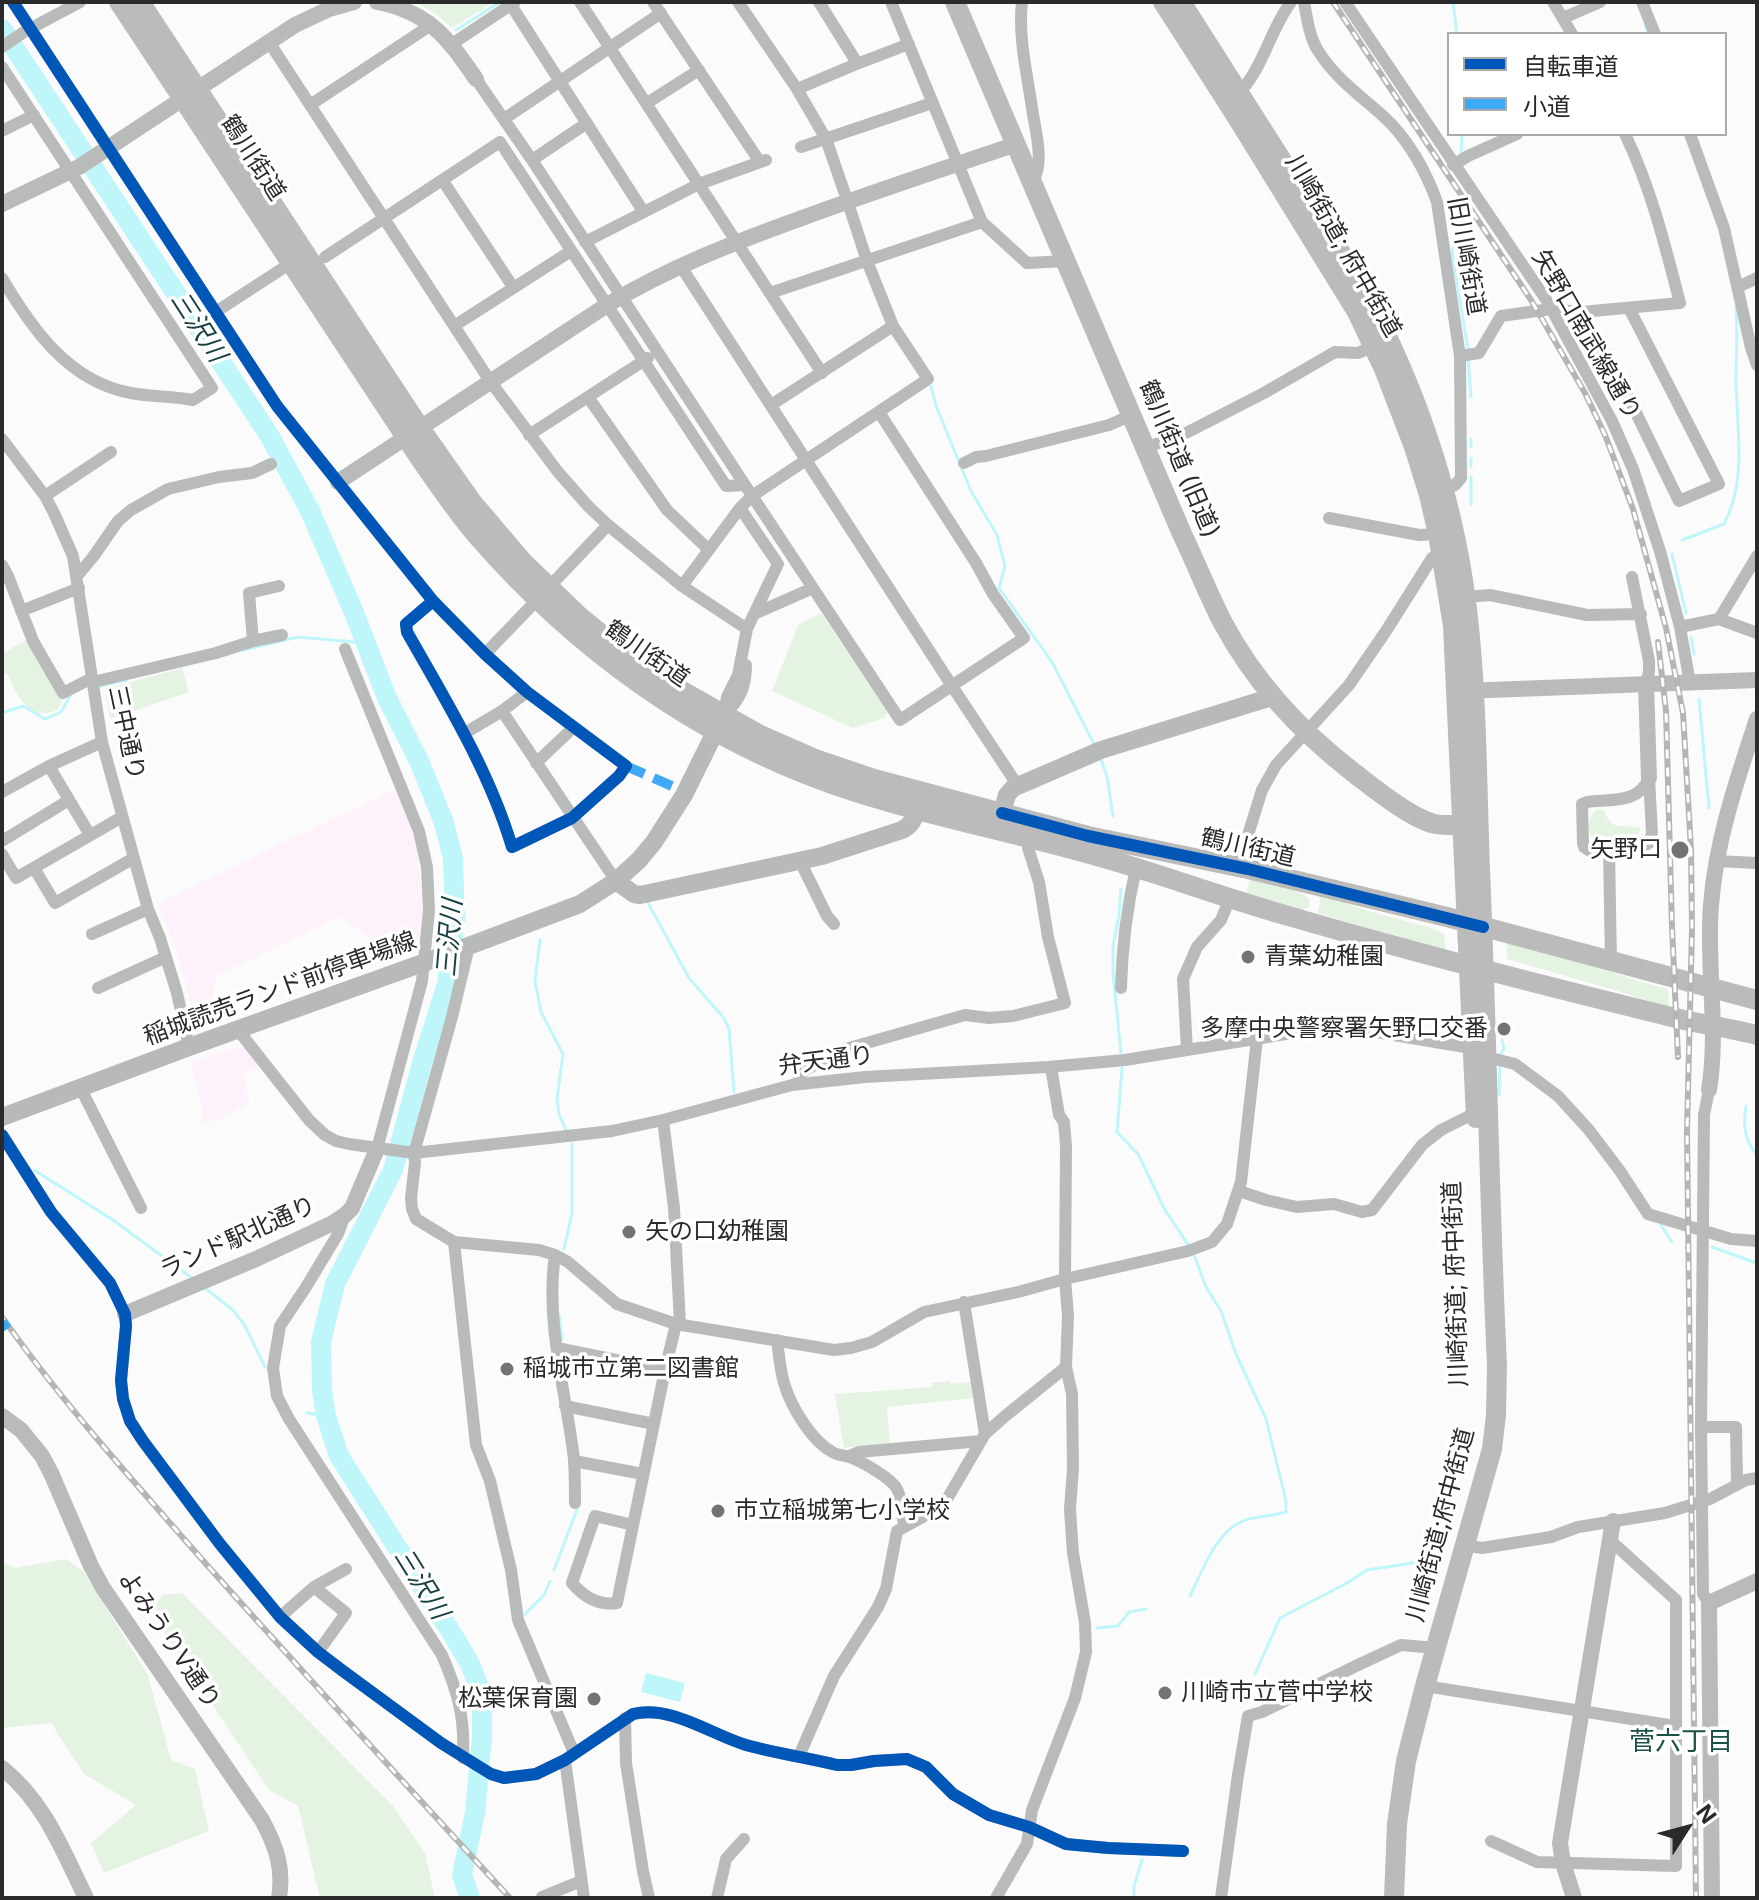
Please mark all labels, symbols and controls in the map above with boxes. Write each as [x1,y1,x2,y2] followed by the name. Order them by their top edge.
[1447,32,1727,136] legend
[1523,52,1619,81] text: 自転車道
[1523,92,1571,121] text: 小道
[215,110,291,206] street label: 鶴川街道
[1279,150,1407,342] street label: 川崎街道; 府中街道
[1441,194,1491,318] street label: 旧川崎街道
[1526,245,1646,425] street label: 矢野口南武線通り
[164,286,232,368] water label: 三沢川
[1133,376,1225,542] street label: 鶴川街道 (旧道)
[599,615,695,693] street label: 鶴川街道
[102,683,150,783] street label: 三中通り
[1198,823,1298,873] street label: 鶴川街道
[1590,836,1662,864] place label: 矢野口
[1669,839,1691,861] marker: 矢野口
[431,898,469,978] water label: 三沢川
[140,926,420,1052] street label: 稲城読売ランド前停車場線
[1264,943,1384,971] place label: 青葉幼稚園
[1239,948,1257,966] marker: 青葉幼稚園
[1200,1015,1488,1043] place label: 多摩中央警察署矢野口交番
[1495,1020,1513,1038] marker: 多摩中央警察署矢野口交番
[777,1041,875,1081] street label: 弁天通り
[1438,1181,1474,1387] street label: 川崎街道; 府中街道
[155,1191,321,1285] street label: ランド駅北通り
[645,1218,789,1246] place label: 矢の口幼稚園
[620,1223,638,1241] marker: 矢の口幼稚園
[523,1355,739,1383] place label: 稲城市立第二図書館
[498,1360,516,1378] marker: 稲城市立第二図書館
[1401,1425,1481,1625] street label: 川崎街道;府中街道
[734,1497,950,1525] place label: 市立稲城第七小学校
[709,1502,727,1520] marker: 市立稲城第七小学校
[387,1543,455,1625] water label: 三沢川
[112,1565,226,1715] street label: よみうりV通り
[1181,1679,1373,1707] place label: 川崎市立菅中学校
[1156,1684,1174,1702] marker: 川崎市立菅中学校
[458,1685,578,1713] place label: 松葉保育園
[585,1690,603,1708] marker: 松葉保育園
[1629,1726,1733,1758] district label: 菅六丁目
[1647,1788,1727,1868] north arrow
[1691,1799,1722,1828] text: N

